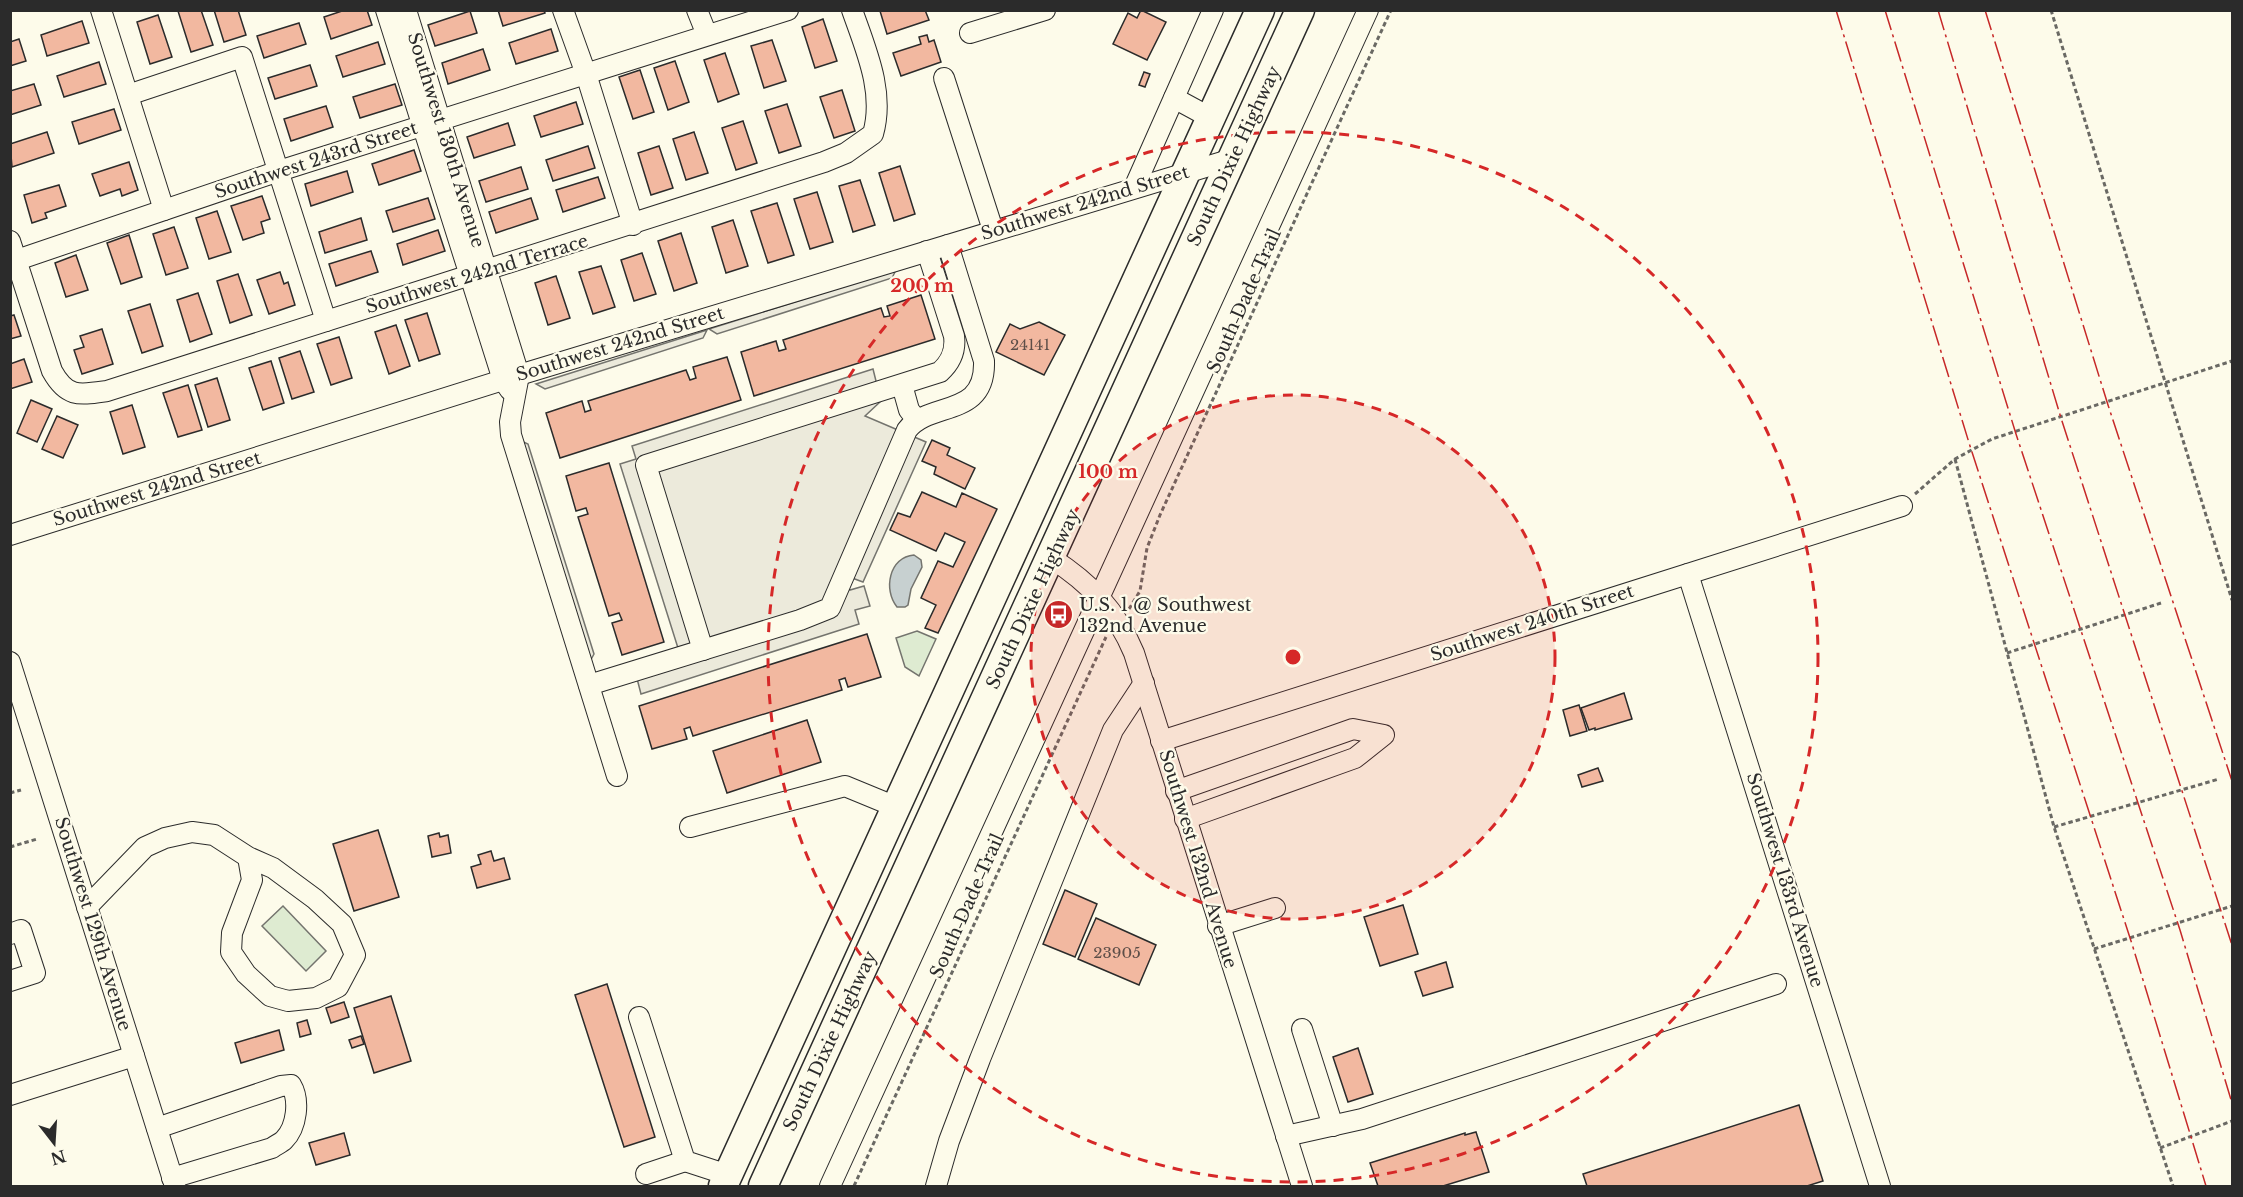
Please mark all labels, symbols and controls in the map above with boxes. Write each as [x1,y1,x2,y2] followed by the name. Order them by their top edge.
[403,30,489,250] street label: Southwest 130th Avenue
[1183,62,1286,250] street label: South Dixie Highway
[212,117,421,203] street label: Southwest 243rd Street
[978,161,1192,245] street label: Southwest 242nd Street
[1202,225,1286,377] street label: South Dade Trail
[363,230,591,318] street label: Southwest 242nd Terrace
[890,275,954,297] text: 200 m
[513,302,727,386] street label: Southwest 242nd Street
[1010,335,1050,354] house number: 24141
[50,447,264,531] street label: Southwest 242nd Street
[1078,461,1138,483] text: 100 m
[982,505,1085,693] street label: South Dixie Highway
[1427,580,1637,666] street label: Southwest 240th Street
[1079,594,1252,637] place label: U.S. 1 @ Southwest 132nd Avenue
[1042,599,1074,631] bus stop icon: U.S. 1 @ Southwest 132nd Avenue
[1283,647,1303,667] centre of rings
[1154,747,1242,971] street label: Southwest 132nd Avenue
[1742,770,1828,990] street label: Southwest 133rd Avenue
[50,814,136,1034] street label: Southwest 129th Avenue
[925,830,1009,982] street label: South Dade Trail
[1093,943,1141,962] house number: 23905
[779,947,882,1135] street label: South Dixie Highway
[24,1113,84,1173] north arrow
[48,1146,69,1169] text: N

